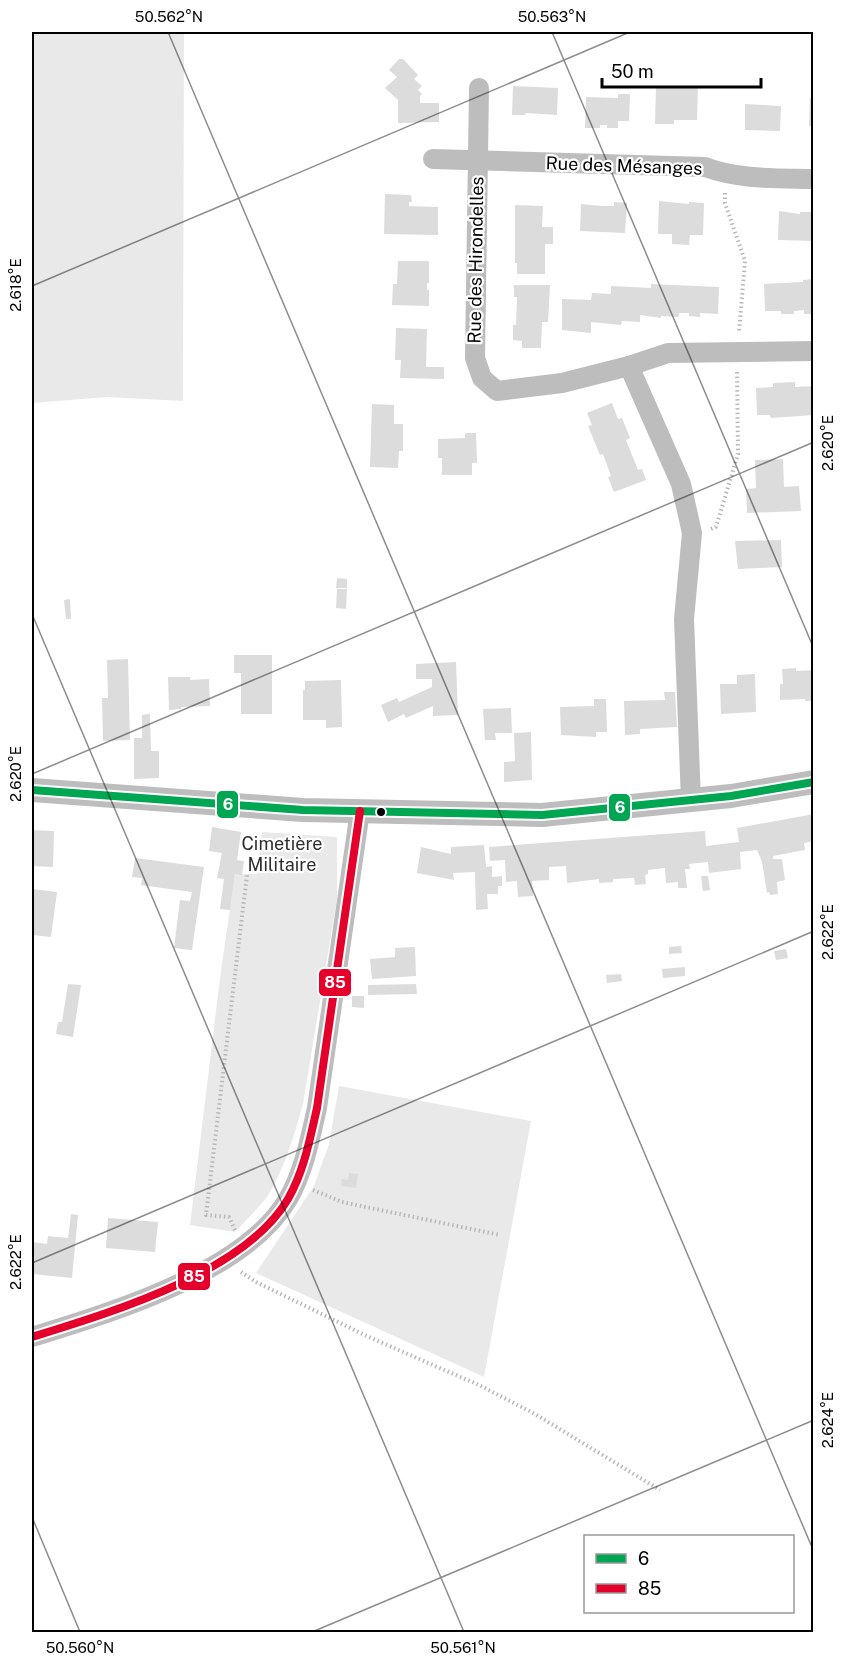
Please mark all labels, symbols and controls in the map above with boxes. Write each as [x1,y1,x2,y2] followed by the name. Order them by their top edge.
[135,8,203,25] text: 50.562°N
[518,8,586,25] text: 50.563°N
[602,51,761,89] scale bar
[611,61,654,82] text: 50 m
[545,152,703,179] street label: Rue des Mésanges
[464,176,487,344] street label: Rue des Hirondelles
[7,258,24,312] text: 2.618°E
[819,415,836,471] text: 2.620°E
[7,746,24,802] text: 2.620°E
[216,790,239,819] line badge: 6
[608,793,631,822] line badge: 6
[223,795,233,814] text: 6
[615,798,625,817] text: 6
[375,806,387,818] unlabelled marker
[241,833,323,875] park label: Cimetière Militaire
[819,904,836,960] text: 2.622°E
[318,968,352,997] line badge: 85
[324,973,346,992] text: 85
[7,1234,24,1290] text: 2.622°E
[177,1262,211,1291] line badge: 85
[183,1267,205,1286] text: 85
[819,1392,836,1448] text: 2.624°E
[584,1535,794,1613] legend
[638,1548,649,1569] text: 6
[638,1578,661,1599] text: 85
[46,1639,114,1656] text: 50.560°N
[430,1639,496,1656] text: 50.561°N

